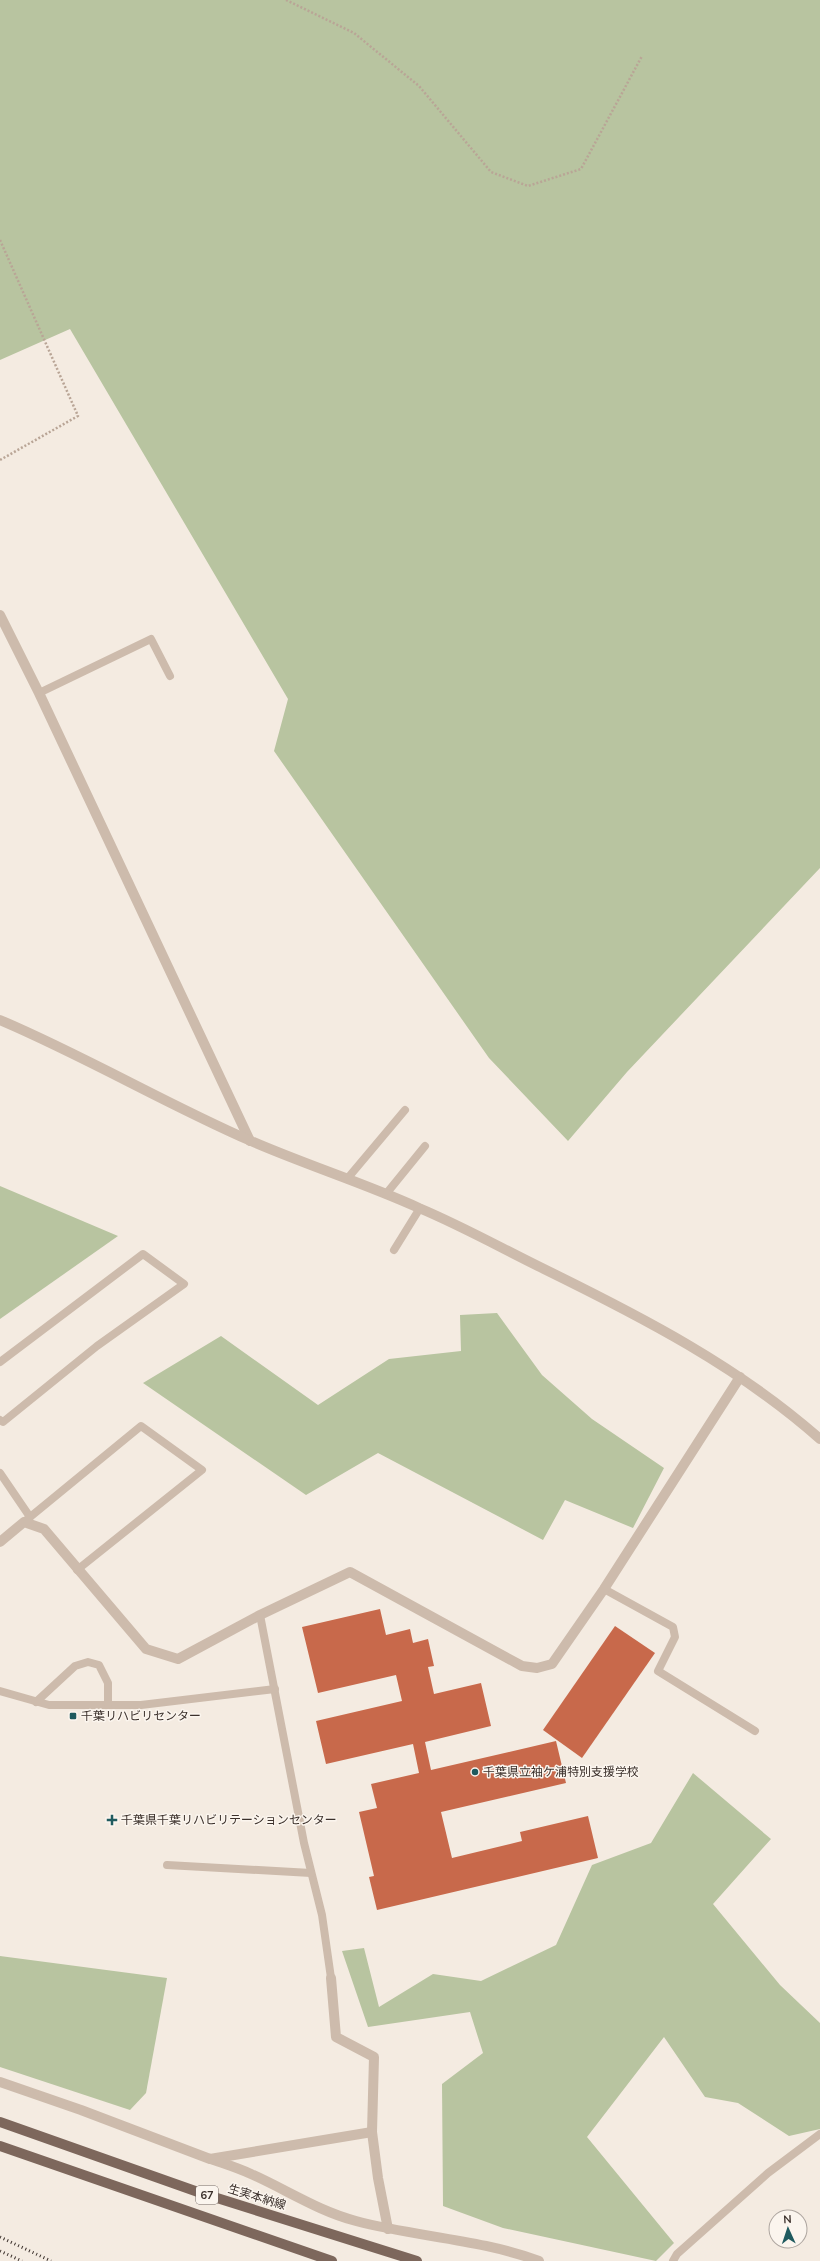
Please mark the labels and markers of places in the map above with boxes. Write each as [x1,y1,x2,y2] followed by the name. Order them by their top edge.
[81,1708,201,1723] place label: 千葉リハビリセンター
[68,1711,78,1721] marker: 千葉リハビリセンター
[483,1764,639,1779] place label: 千葉県立袖ケ浦特別支援学校
[470,1767,480,1777] marker: 千葉県立袖ケ浦特別支援学校
[121,1812,337,1827] place label: 千葉県千葉リハビリテーションセンター
[106,1814,118,1826] marker: 千葉県千葉リハビリテーションセンター

